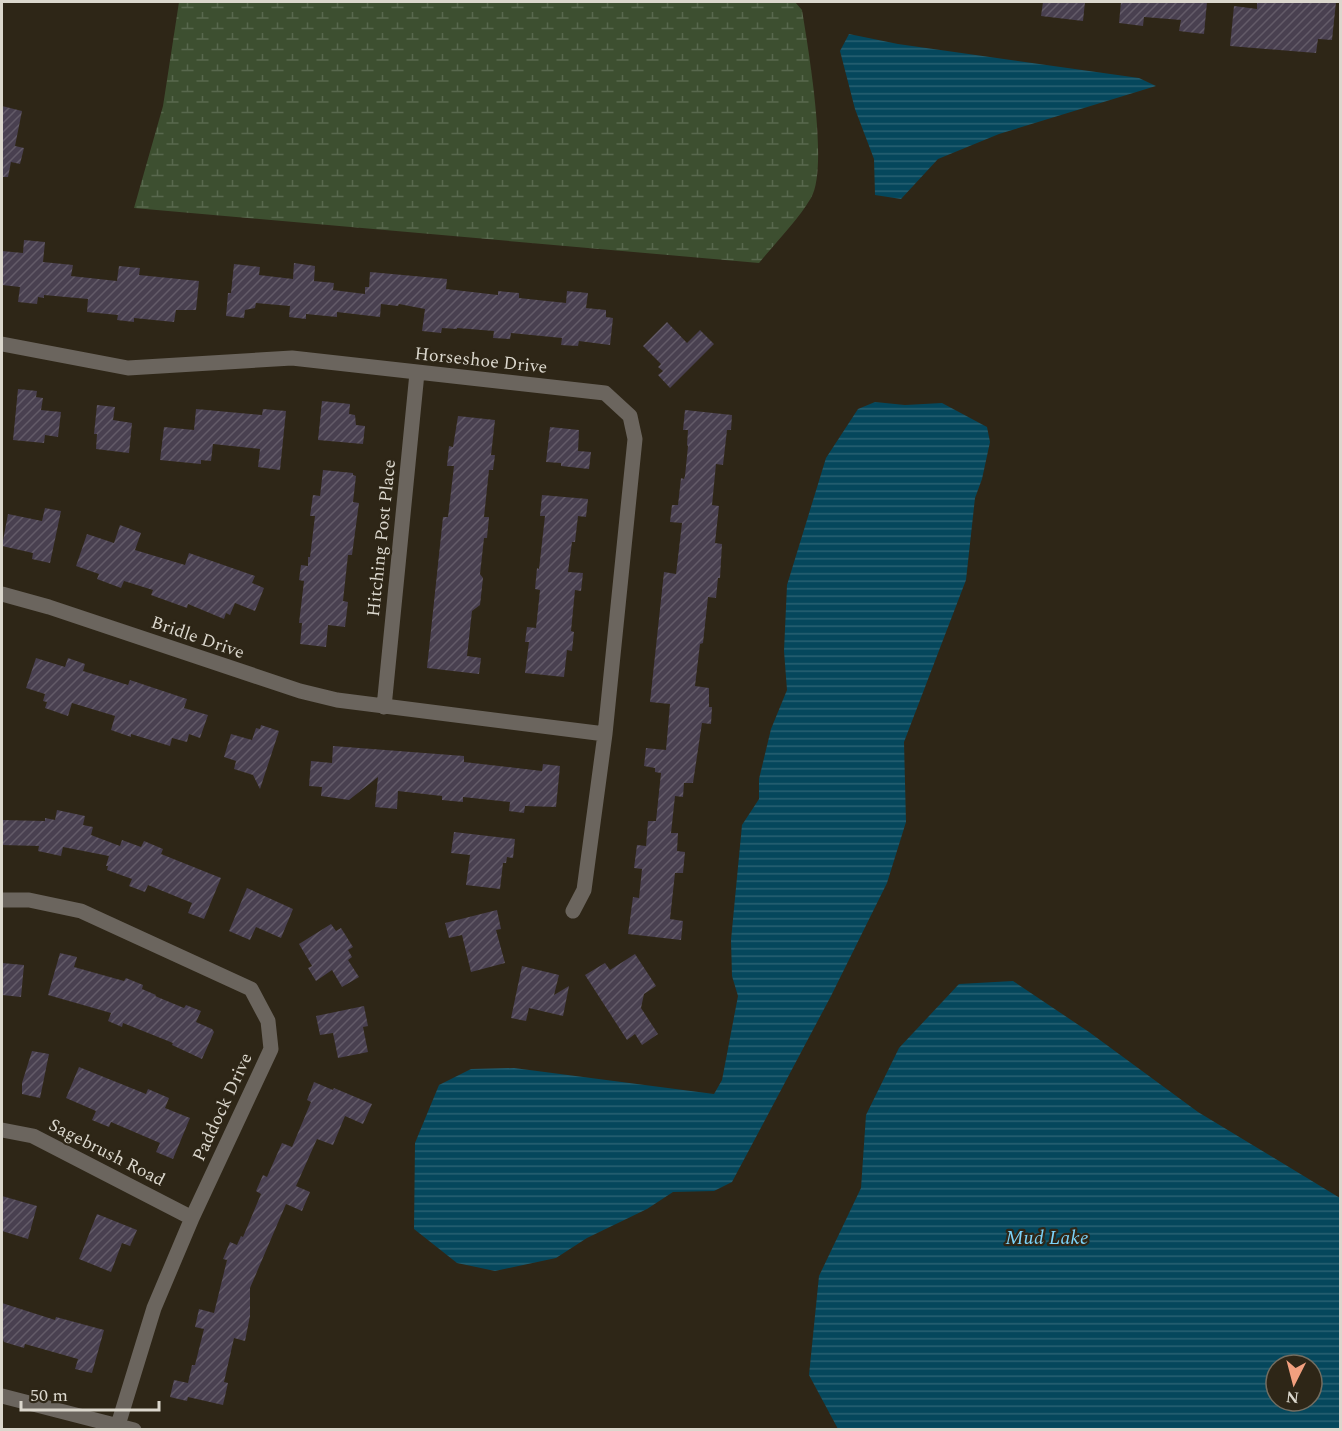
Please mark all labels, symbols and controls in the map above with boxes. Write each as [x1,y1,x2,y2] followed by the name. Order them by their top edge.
[413,340,549,381] street label: Horseshoe Drive
[360,458,403,618] street label: Hitching Post Place
[147,609,248,666] street label: Bridle Drive
[185,1048,259,1166] street label: Paddock Drive
[44,1111,170,1193] street label: Sagebrush Road
[1005,1223,1089,1253] water label: Mud Lake
[1264,1353,1324,1413] north arrow
[21,1374,159,1412] scale bar
[30,1382,68,1409] text: 50 m
[1285,1384,1300,1410] text: N

